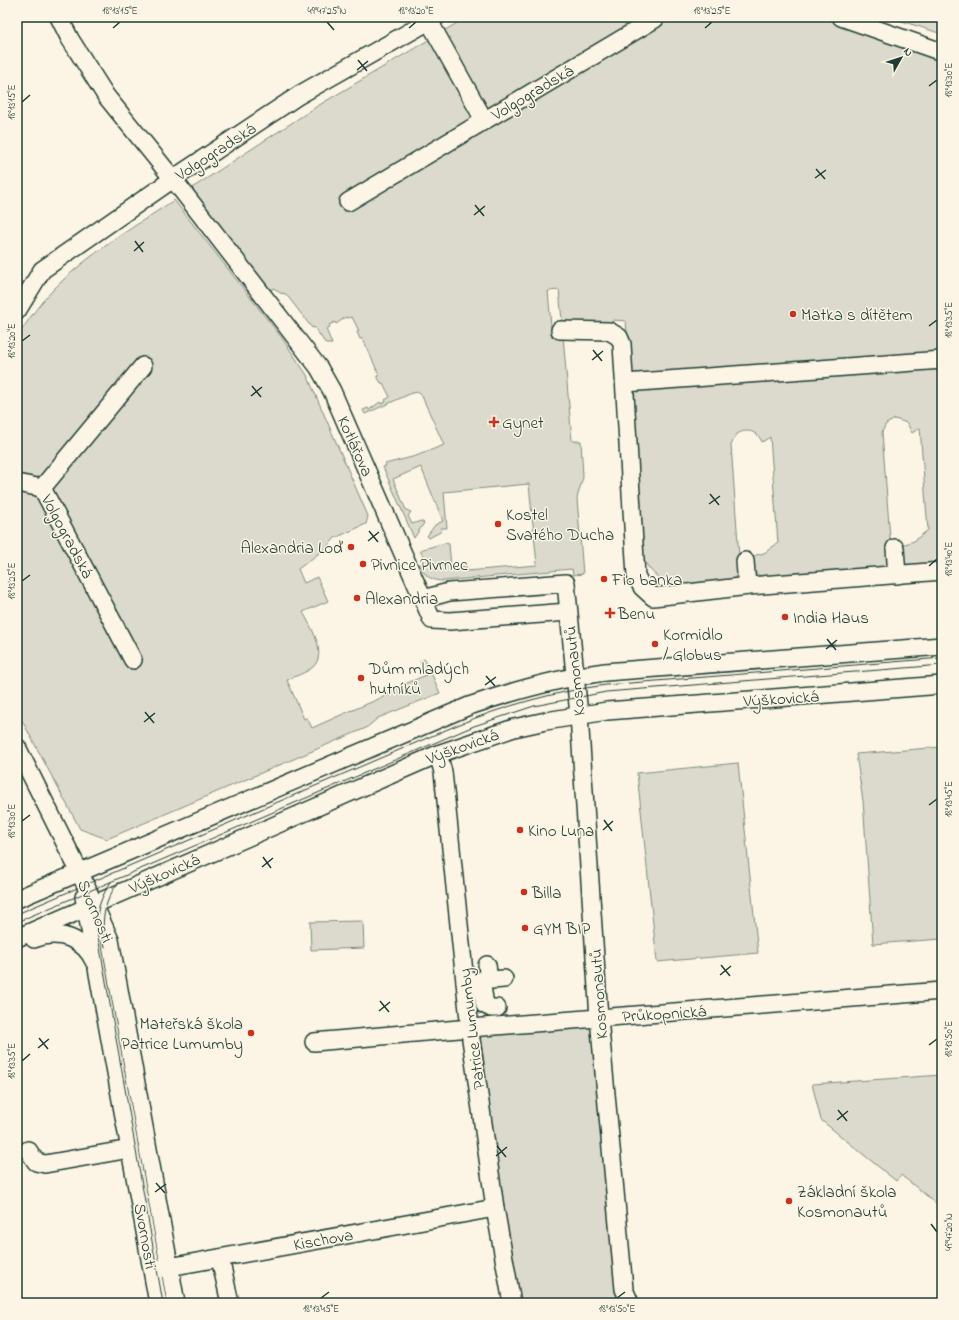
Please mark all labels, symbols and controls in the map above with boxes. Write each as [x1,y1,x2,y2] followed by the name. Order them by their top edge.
[102,4,138,19] text: 18°13'15"E
[308,4,347,19] text: 49°47'25"N
[398,4,434,19] text: 18°13'20"E
[693,4,731,19] text: 18°13'25"E
[881,38,921,78] north arrow
[899,44,917,60] text: N
[486,59,580,130] street label: Volgogradská
[942,63,957,97] text: 18°13'30"E
[5,84,20,120] text: 18°13'15"E
[170,117,263,190] street label: Volgogradská
[942,302,957,338] text: 18°13'35"E
[801,303,912,328] place label: Matka s dítětem
[788,309,798,319] marker: Matka s dítětem
[5,323,20,359] text: 18°13'20"E
[502,411,544,437] place label: Gynet
[330,412,379,481] street label: Kotlářova
[489,417,499,427] marker: Gynet
[32,489,99,584] street label: Volgogradská
[506,503,614,548] place label: Kostel Svatého Ducha
[493,519,503,529] marker: Kostel Svatého Ducha
[241,536,343,561] place label: Alexandria Loď
[346,542,356,552] marker: Alexandria Loď
[942,542,957,576] text: 18°13'40"E
[371,553,468,578] place label: Pivnice Pivrnec
[358,559,368,569] marker: Pivnice Pivrnec
[5,562,20,600] text: 18°13'25"E
[611,568,682,593] place label: Fio banka
[599,574,609,584] marker: Fio banka
[365,587,438,612] place label: Alexandria
[352,593,362,603] marker: Alexandria
[617,602,655,627] place label: Benu
[793,606,869,631] place label: India Haus
[605,608,615,618] marker: Benu
[780,612,790,622] marker: India Haus
[663,623,723,668] place label: Kormidlo / Globus
[558,625,593,717] street label: Kosmonautů
[650,639,660,649] marker: Kormidlo / Globus
[368,657,469,702] place label: Dům mladých hutníků
[356,673,366,683] marker: Dům mladých hutníků
[742,684,820,716] street label: Výškovická
[422,723,503,773] street label: Výškovická
[942,781,957,817] text: 18°13'45"E
[5,804,20,838] text: 18°13'30"E
[528,819,594,844] place label: Kino Luna
[515,825,525,835] marker: Kino Luna
[124,847,205,902] street label: Výškovická
[70,876,119,947] street label: Svornosti
[531,881,561,906] place label: Billa
[519,887,529,897] marker: Billa
[533,917,590,942] place label: GYM BIP
[520,923,530,933] marker: GYM BIP
[584,948,615,1040] street label: Kosmonautů
[453,967,493,1091] street label: Patrice Lumumby
[621,999,707,1030] street label: Průkopnická
[121,1012,243,1058] place label: Mateřská škola Patrice Lumumby
[942,1021,957,1057] text: 18°13'50"E
[246,1028,256,1038] marker: Mateřská škola Patrice Lumumby
[5,1043,20,1079] text: 18°13'35"E
[797,1180,896,1225] place label: Základní škola Kosmonautů
[784,1196,794,1206] marker: Základní škola Kosmonautů
[126,1201,163,1271] street label: Svornosti
[942,1213,957,1251] text: 49°47'20"N
[291,1223,355,1258] street label: Kischova
[303,1302,339,1317] text: 18°13'45"E
[599,1302,635,1317] text: 18°13'50"E

